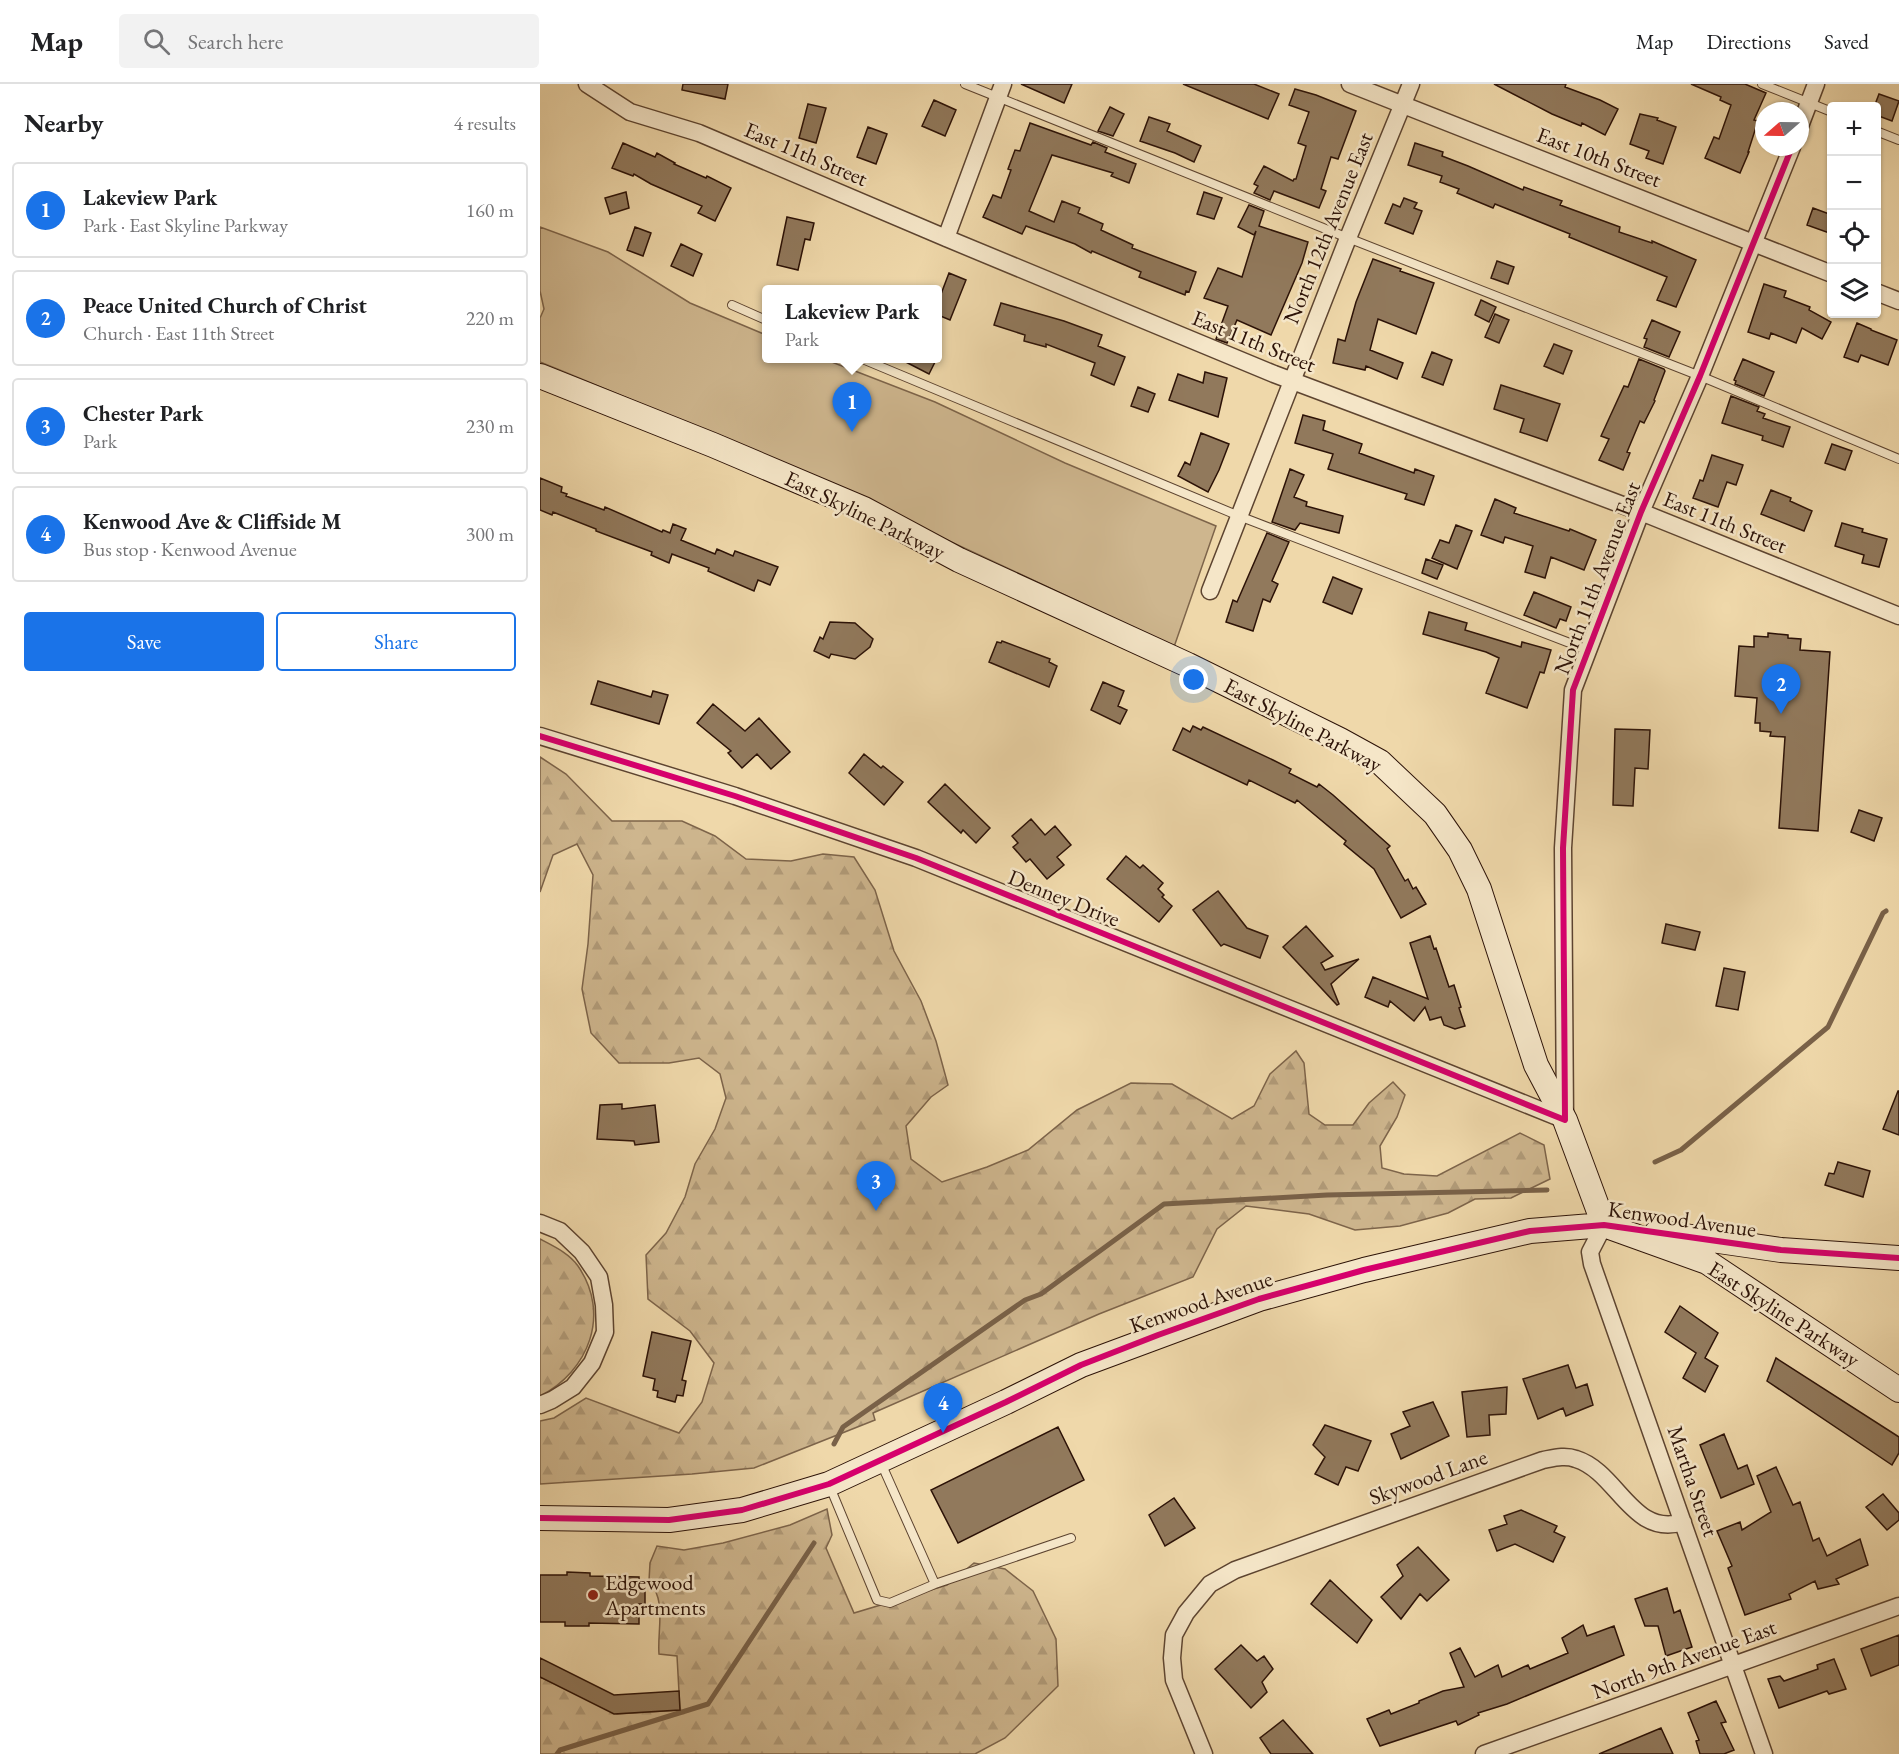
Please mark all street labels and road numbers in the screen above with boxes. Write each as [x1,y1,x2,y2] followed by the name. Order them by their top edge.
[740,115,872,193] street label: East 11th Street
[1533,120,1665,194] street label: East 10th Street
[1276,128,1380,328] street label: North 12th Avenue East
[1188,303,1320,379] street label: East 11th Street
[780,464,950,567] street label: East Skyline Parkway
[1547,477,1647,679] street label: North 11th Avenue East
[1659,484,1791,560] street label: East 11th Street
[1219,671,1387,779] street label: East Skyline Parkway
[1004,862,1125,934] street label: Denney Drive
[1606,1194,1759,1244] street label: Kenwood Avenue
[1703,1254,1866,1374] street label: East Skyline Parkway
[1126,1264,1277,1340] street label: Kenwood Avenue
[1661,1422,1726,1540] street label: Martha Street
[1365,1442,1492,1512] street label: Skywood Lane
[1588,1612,1780,1706] street label: North 9th Avenue East

